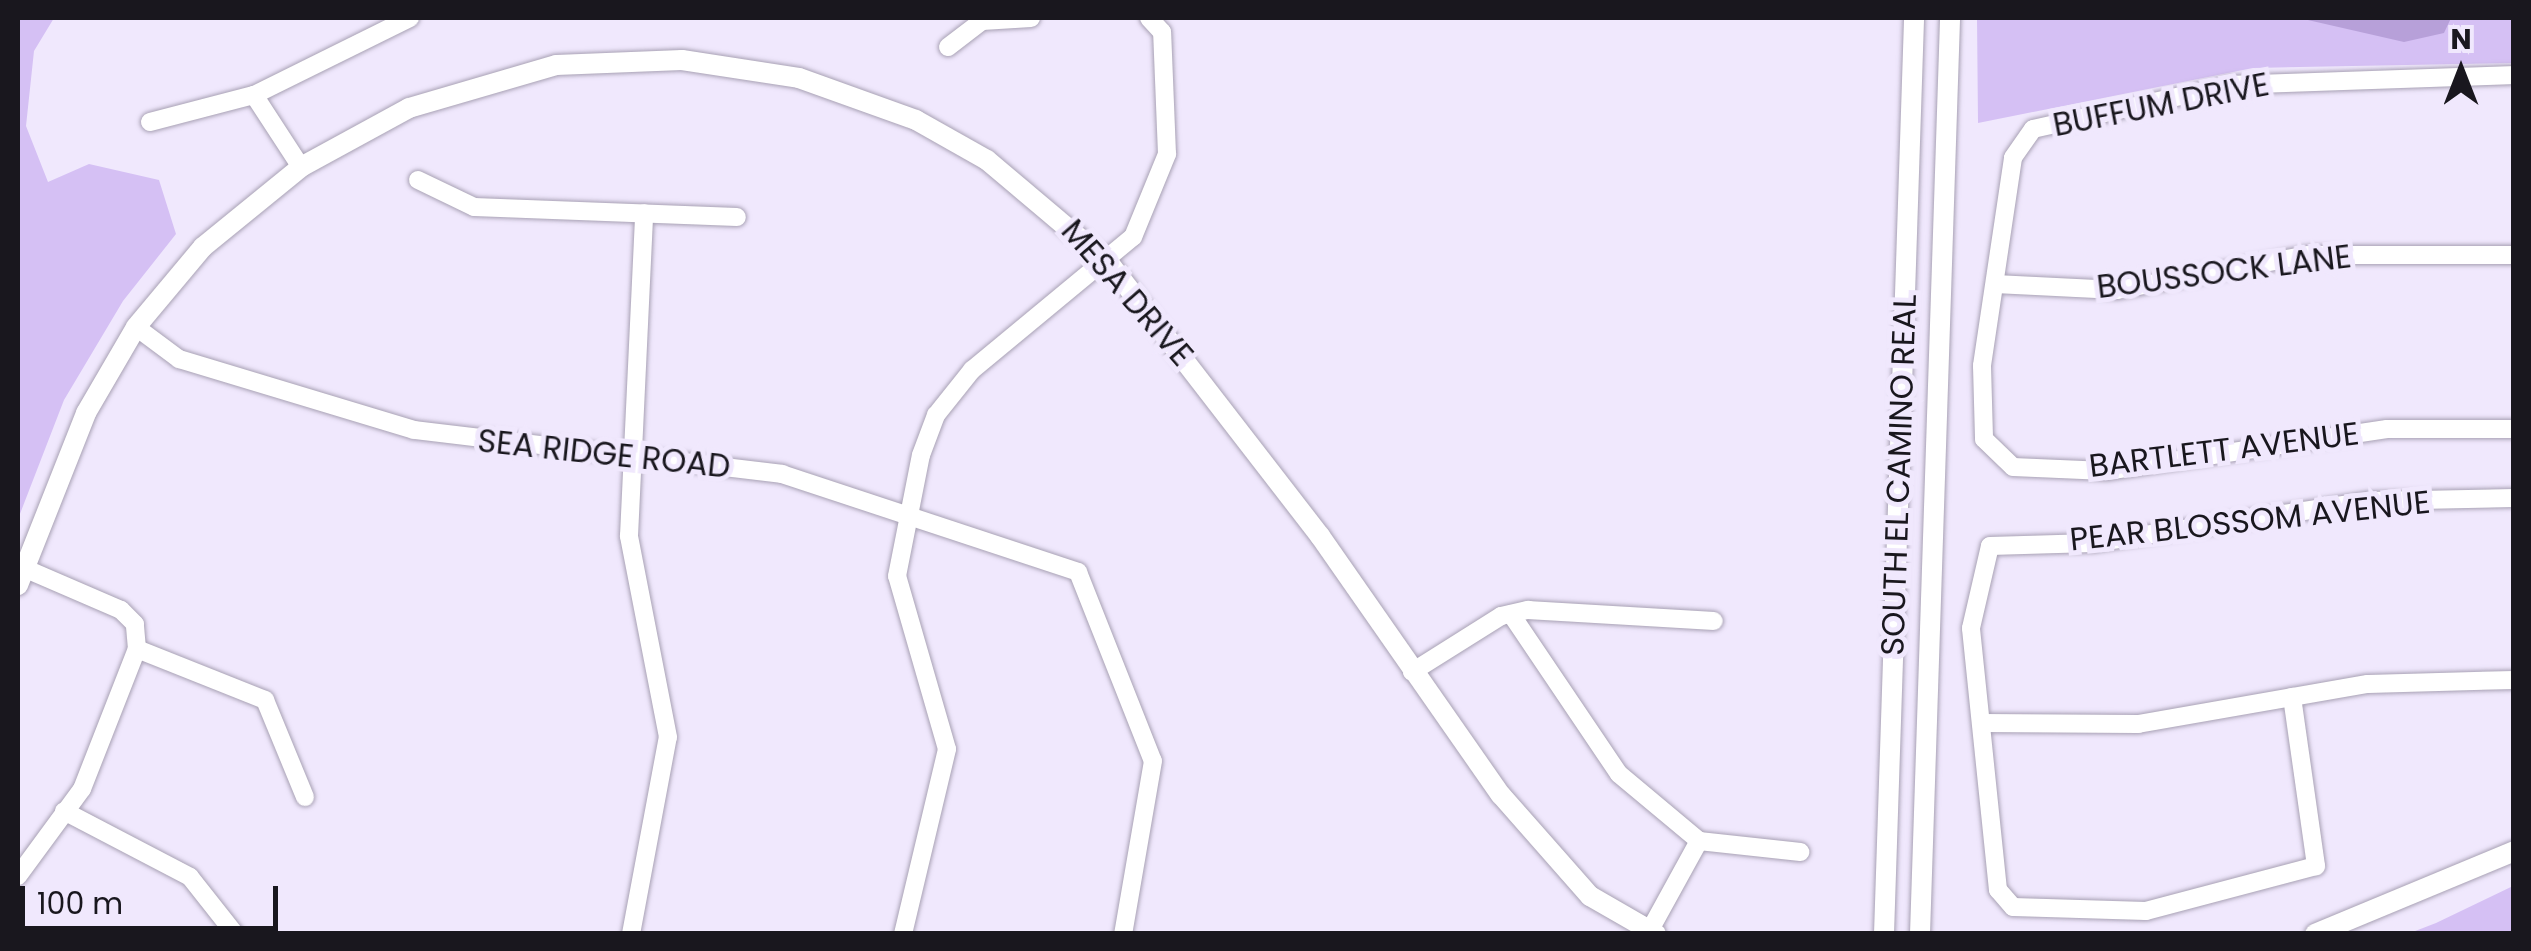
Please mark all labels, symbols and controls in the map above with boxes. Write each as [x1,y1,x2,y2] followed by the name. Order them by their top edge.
[2411,20,2511,120] north arrow
[2450,20,2472,59] text: N
[2050,65,2272,145] street label: BUFFUM DRIVE
[1053,212,1201,374] street label: MESA DRIVE
[2095,237,2353,307] street label: BOUSSOCK LANE
[1874,294,1924,656] street label: SOUTH EL CAMINO REAL
[2087,414,2361,486] street label: BARTLETT AVENUE
[476,422,732,486] street label: SEA RIDGE ROAD
[2068,483,2432,559] street label: PEAR BLOSSOM AVENUE
[25,866,282,928] scale bar
[37,882,123,925] text: 100 m

